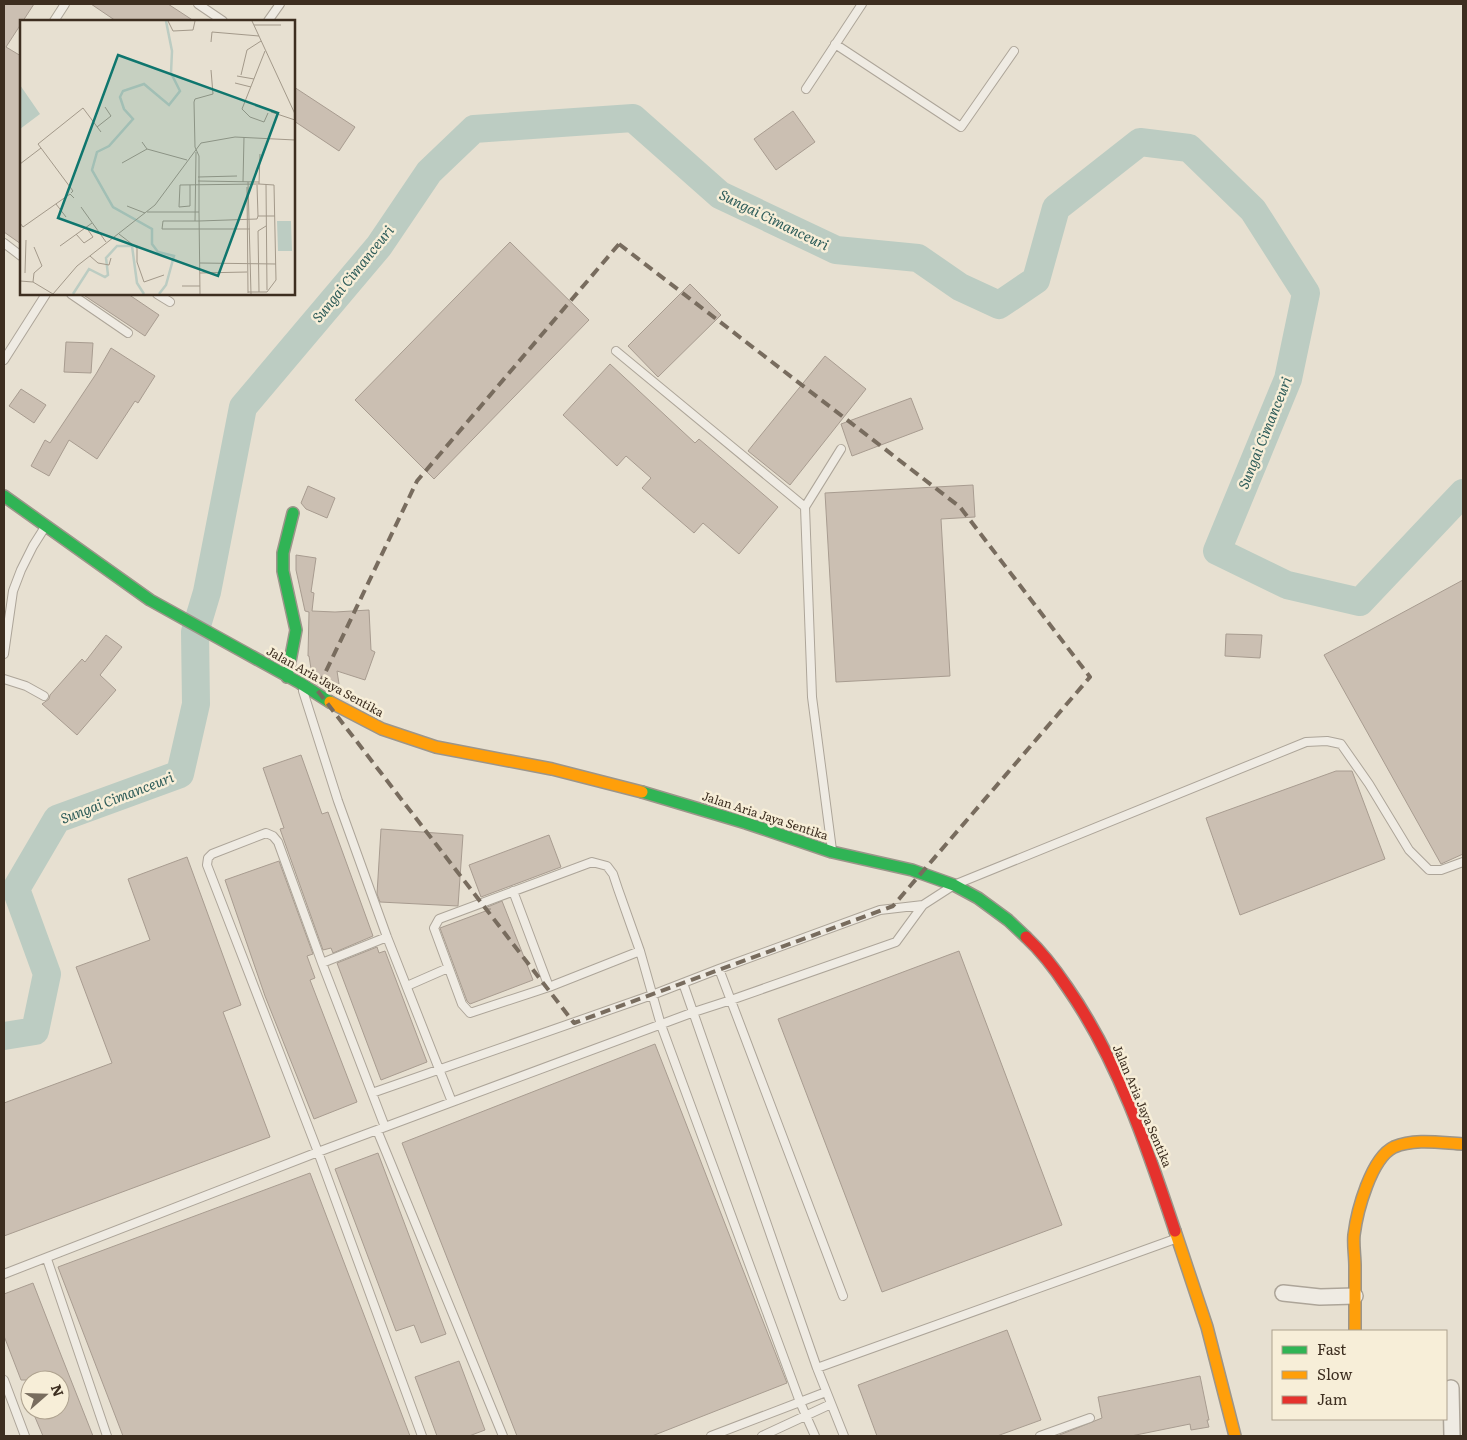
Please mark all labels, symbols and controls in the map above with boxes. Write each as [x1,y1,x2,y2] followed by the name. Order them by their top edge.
[20,20,295,295] inset map
[716,184,833,255] water label: Sungai Cimanceuri
[307,220,398,326] water label: Sungai Cimanceuri
[1232,373,1296,492] water label: Sungai Cimanceuri
[264,641,388,721] street label: Jalan Aria Jaya Sentika
[57,766,177,828] water label: Sungai Cimanceuri
[700,786,831,844] street label: Jalan Aria Jaya Sentika
[1109,1042,1177,1170] street label: Jalan Aria Jaya Sentika
[1272,1330,1447,1420] legend
[1317,1337,1346,1360] text: Fast
[1317,1362,1352,1385] text: Slow
[20,1370,70,1420] north arrow
[47,1381,70,1399] text: N
[1317,1387,1348,1410] text: Jam

